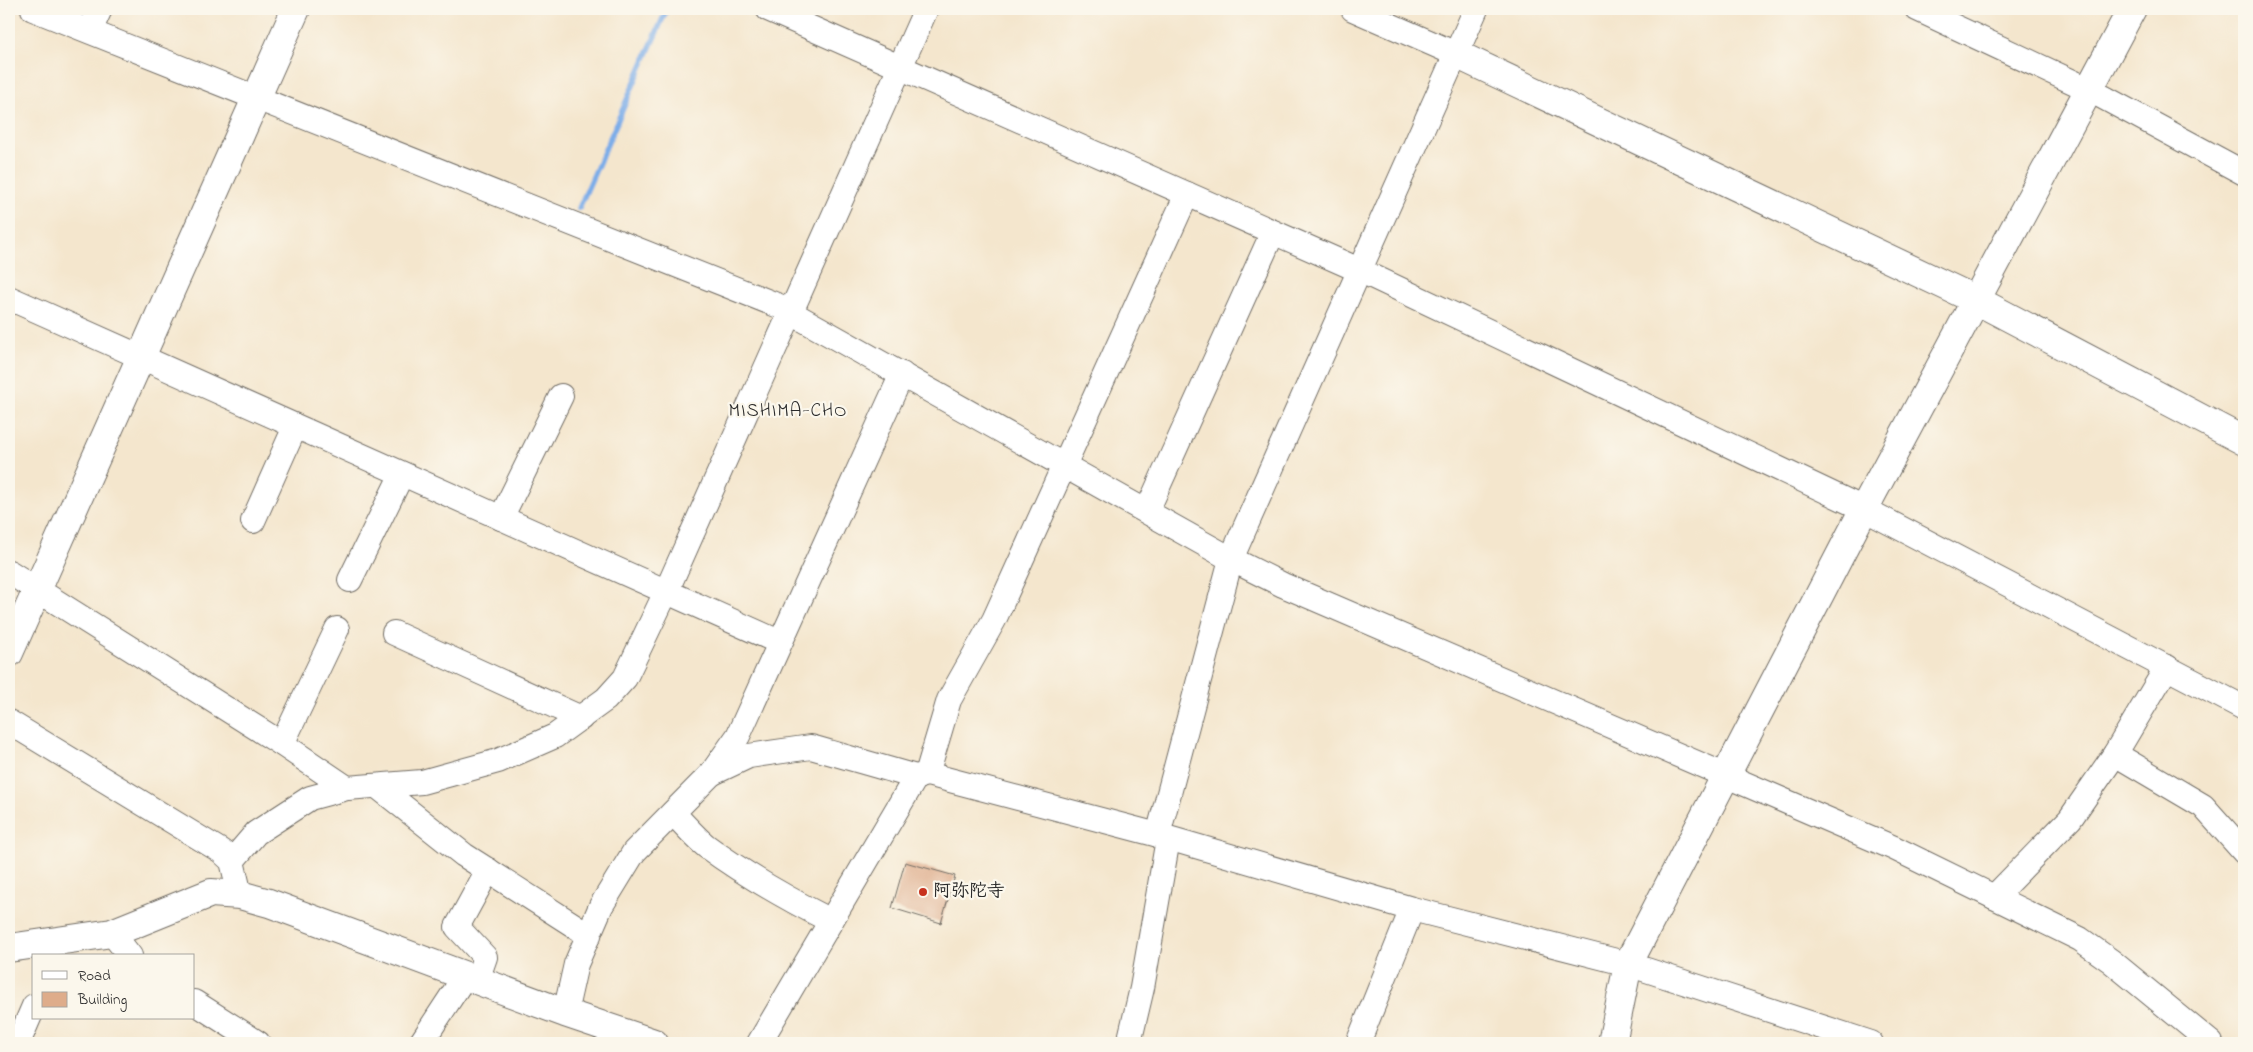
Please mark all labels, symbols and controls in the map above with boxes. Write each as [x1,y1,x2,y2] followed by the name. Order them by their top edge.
[728,398,848,425] district label: MISHIMA-CHO
[933,879,1005,905] place label: 阿弥陀寺
[917,886,929,898] marker: 阿弥陀寺
[32,954,195,1020] legend
[78,965,111,987] text: Road
[77,989,127,1012] text: Building

